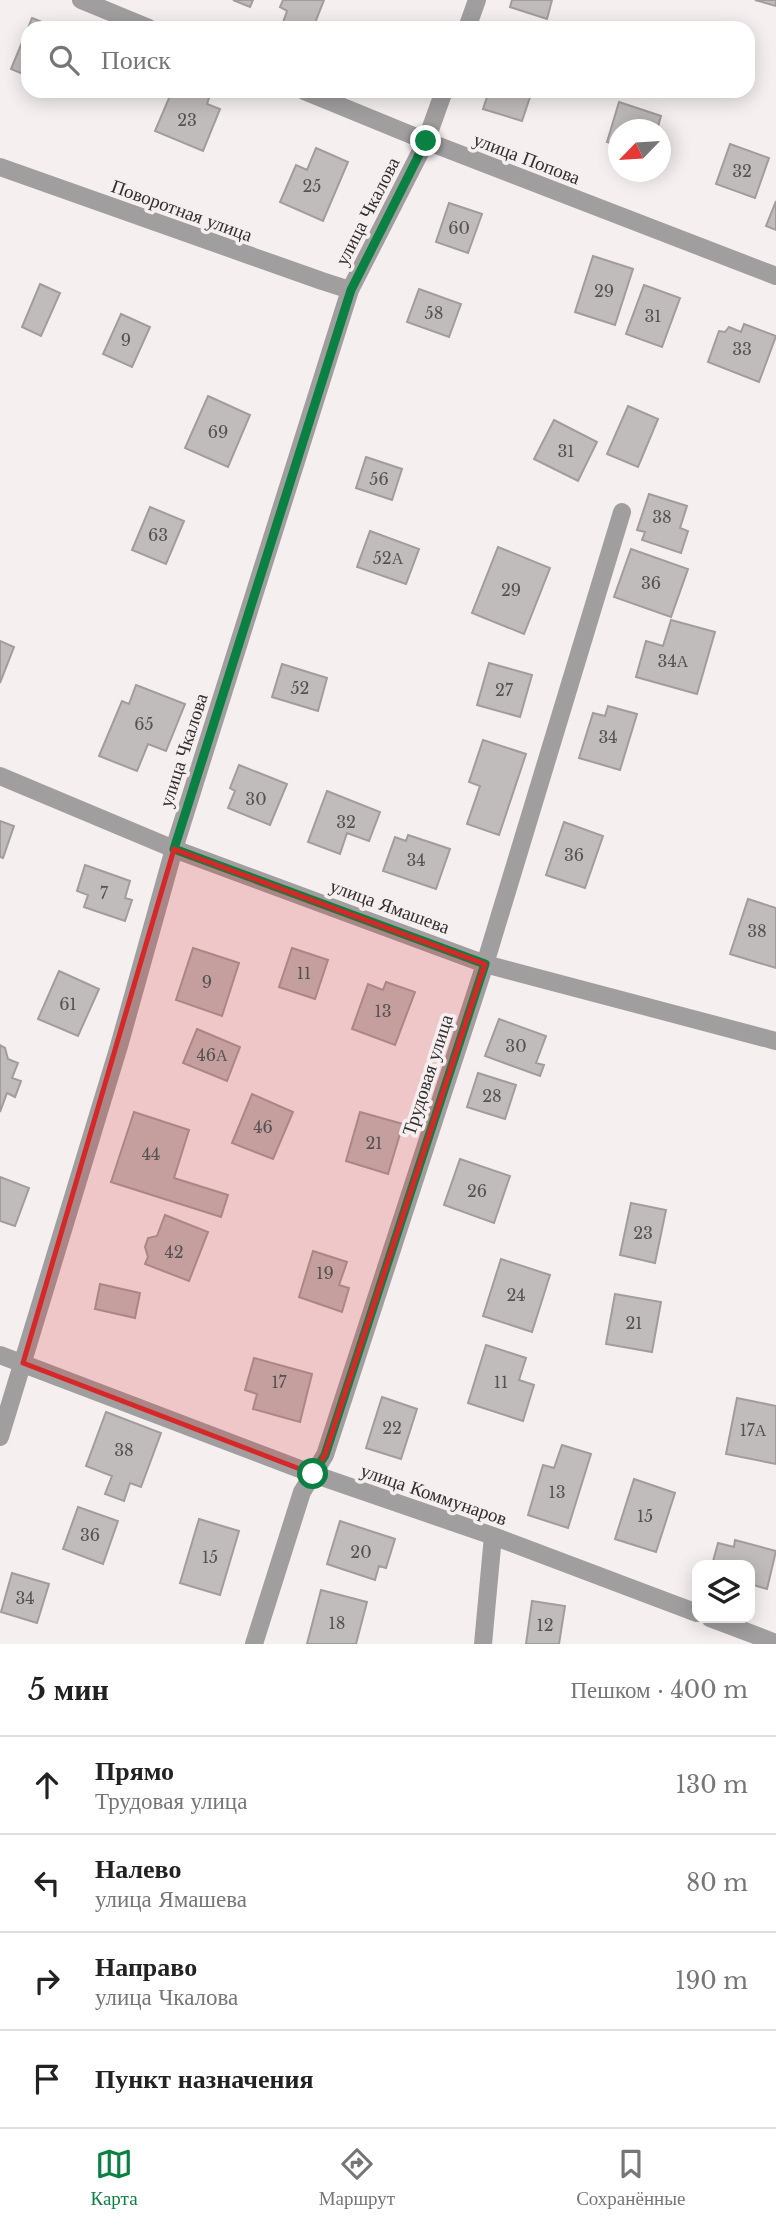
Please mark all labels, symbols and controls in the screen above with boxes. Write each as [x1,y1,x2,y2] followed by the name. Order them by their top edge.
[21,21,755,98] search box
[45,41,83,79] icon: search
[101,44,171,76] text: Поиск
[177,110,197,130] house number: 23
[608,119,671,182] north arrow
[410,125,441,156] route end
[470,128,584,190] street label: улица Попова
[330,153,405,269] street label: улица Чкалова
[732,161,752,181] house number: 32
[108,174,256,247] street label: Поворотная улица
[303,176,321,196] house number: 25
[448,218,470,238] house number: 60
[594,281,614,301] house number: 29
[425,303,443,323] house number: 58
[645,306,662,326] house number: 31
[121,330,131,350] house number: 9
[732,339,752,359] house number: 33
[208,422,228,442] house number: 69
[558,441,575,461] house number: 31
[369,469,389,489] house number: 56
[652,507,672,527] house number: 38
[148,525,168,545] house number: 63
[373,548,404,568] house number: 52А
[641,573,661,593] house number: 36
[501,580,521,600] house number: 29
[658,651,689,671] house number: 34А
[291,678,309,698] house number: 52
[495,680,514,700] house number: 27
[154,690,213,810] street label: улица Чкалова
[134,714,154,734] house number: 65
[598,727,618,747] house number: 34
[245,789,267,809] house number: 30
[336,812,356,832] house number: 32
[564,845,584,865] house number: 36
[406,850,426,870] house number: 34
[327,874,453,939] street label: улица Ямашева
[100,883,109,903] house number: 7
[747,921,767,941] house number: 38
[297,963,311,983] house number: 11
[202,972,212,992] house number: 9
[59,994,77,1014] house number: 61
[375,1001,392,1021] house number: 13
[397,1011,458,1139] street label: Трудовая улица
[505,1036,527,1056] house number: 30
[196,1045,228,1065] house number: 46А
[482,1086,502,1106] house number: 28
[253,1117,273,1137] house number: 46
[366,1133,383,1153] house number: 21
[142,1144,160,1164] house number: 44
[467,1181,487,1201] house number: 26
[633,1223,653,1243] house number: 23
[164,1242,184,1262] house number: 42
[316,1263,334,1283] house number: 19
[506,1285,526,1305] house number: 24
[626,1313,643,1333] house number: 21
[271,1372,288,1392] house number: 17
[494,1372,508,1392] house number: 11
[382,1418,402,1438] house number: 22
[740,1420,767,1440] house number: 17А
[114,1440,134,1460] house number: 38
[297,1458,328,1489] route start
[358,1459,510,1530] street label: улица Коммунаров
[549,1482,566,1502] house number: 13
[637,1506,653,1526] house number: 15
[80,1525,100,1545] house number: 36
[350,1542,372,1562] house number: 20
[202,1547,218,1567] house number: 15
[692,1560,755,1623] map controls
[692,1560,755,1623] button: layers
[15,1588,35,1608] house number: 34
[329,1613,345,1633] house number: 18
[537,1615,554,1635] house number: 12
[28,1671,109,1708] text: 5 мин
[571,1676,748,1704] text: Пешком · 400 m
[95,1755,174,1787] text: Прямо
[28,1766,66,1804] icon: ahead
[676,1771,748,1799] text: 130 m
[95,1787,247,1815] text: Трудовая улица
[95,1853,181,1885] text: Налево
[28,1864,66,1902] icon: left
[686,1869,748,1897] text: 80 m
[95,1885,247,1913] text: улица Ямашева
[95,1951,197,1983] text: Направо
[28,1962,66,2000] icon: right
[675,1967,748,1995] text: 190 m
[95,1983,238,2011] text: улица Чкалова
[28,2060,66,2098] icon: arrive
[95,2063,313,2095] text: Пункт назначения
[91,2145,138,2210] tab: Карта
[319,2145,395,2210] tab: Маршрут
[576,2145,685,2210] tab: Сохранённые

